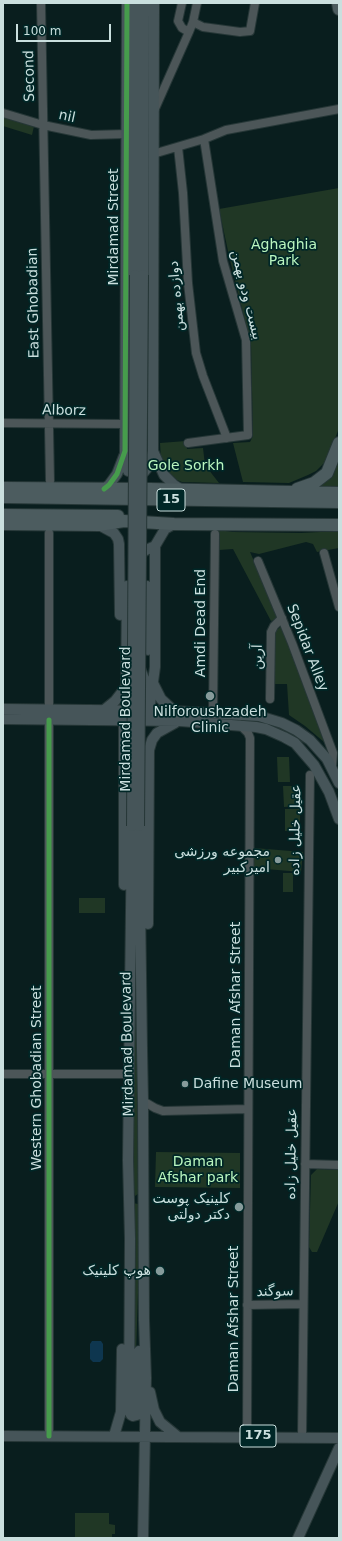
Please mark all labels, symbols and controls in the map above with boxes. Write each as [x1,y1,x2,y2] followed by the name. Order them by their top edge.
[18,16,113,42] scale bar
[23,24,61,38] text: 100 m
[21,50,39,102] street label: Second
[57,107,77,127] street label: nil
[106,168,122,286] street label: Mirdamad Street
[251,237,317,270] park label: Aghaghia Park
[25,248,43,358] street label: East Ghobadian
[227,248,265,342] street label: بیست ودو بهمن
[166,260,188,332] street label: دوازده بهمن
[42,402,86,420] street label: Alborz
[148,458,224,474] park label: Gole Sorkh
[157,489,185,511] road number: 15
[193,569,209,677] street label: Amdi Dead End
[283,602,331,694] street label: Sepidar Alley
[249,644,267,670] street label: آرین
[118,646,134,792] street label: Mirdamad Boulevard
[204,690,216,702] marker: Nilforoushzadeh Clinic
[153,704,267,736] place label: Nilforoushzadeh Clinic
[287,784,305,876] street label: عقیل خلیل زاده
[174,844,270,876] place label: مجموعه ورزشی امیرکبیر
[273,855,283,865] marker: مجموعه ورزشی امیرکبیر
[228,922,244,1068] street label: Daman Afshar Street
[118,971,138,1117] street label: Mirdamad Boulevard
[29,986,45,1170] street label: Western Ghobadian Street
[193,1076,302,1092] place label: Dafine Museum
[180,1079,190,1089] marker: Dafine Museum
[283,1108,301,1200] street label: عقیل خلیل زاده
[158,1154,238,1186] park label: Daman Afshar park
[152,1191,230,1224] place label: کلینیک پوست دکتر دولتى
[233,1201,245,1213] marker: کلینیک پوست دکتر دولتى
[226,1246,242,1392] street label: Daman Afshar Street
[82,1263,151,1279] place label: هوپ کلینیک
[154,1265,166,1277] marker: هوپ کلینیک
[256,1283,294,1301] street label: سوگند
[240,1425,276,1447] road number: 175

